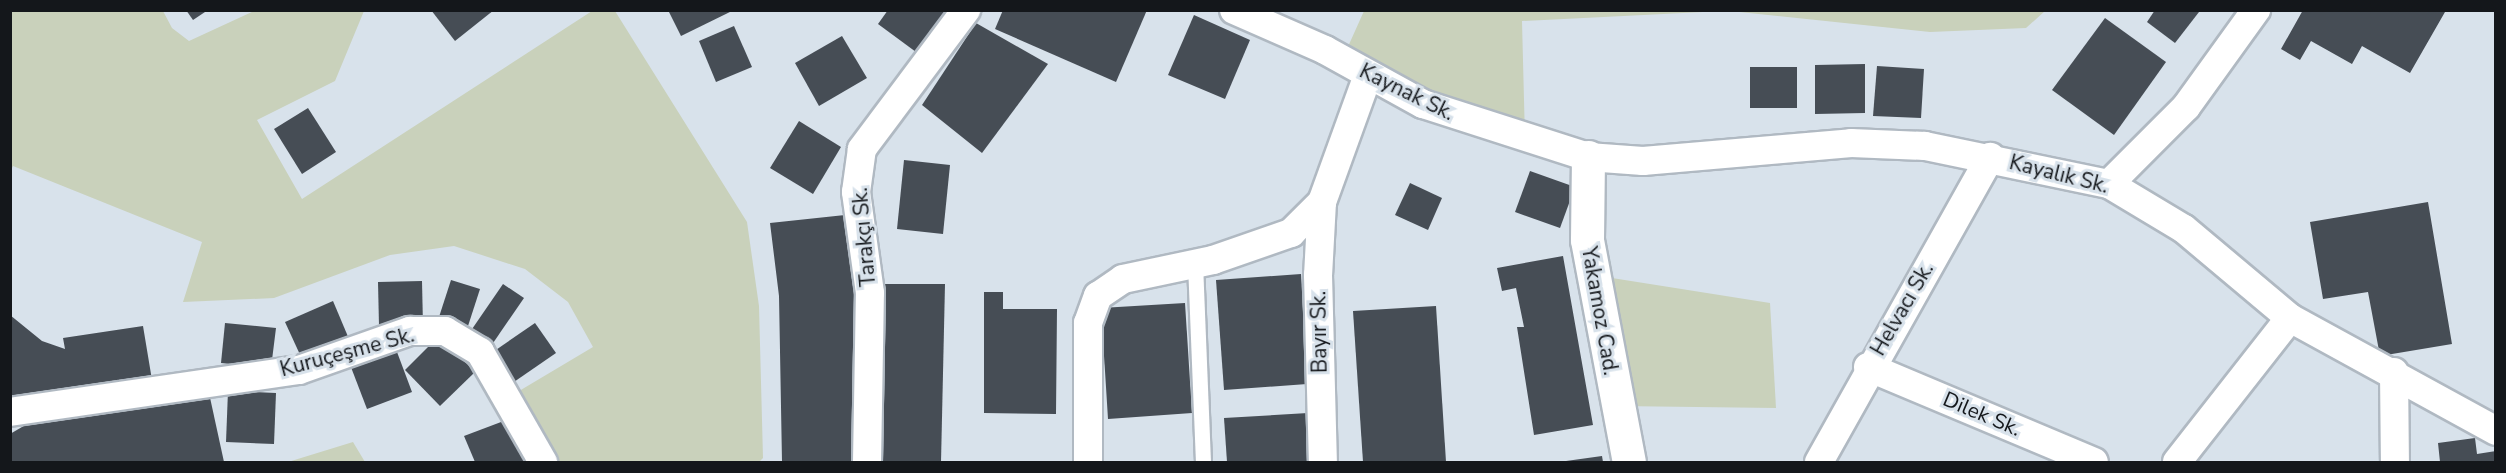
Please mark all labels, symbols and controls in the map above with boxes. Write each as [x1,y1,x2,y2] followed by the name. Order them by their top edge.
[1355,58,1459,126] street label: Kaynak Sk.
[2007,150,2111,198] street label: Kayalık Sk.
[847,186,881,288] street label: Tarakçı Sk.
[1576,245,1624,377] street label: Yakamoz Cad.
[1865,258,1939,360] street label: Helvacı Sk.
[1306,291,1332,373] street label: Bayır Sk.
[277,322,417,382] street label: Kuruçeşme Sk.
[1939,386,2025,442] street label: Dilek Sk.

